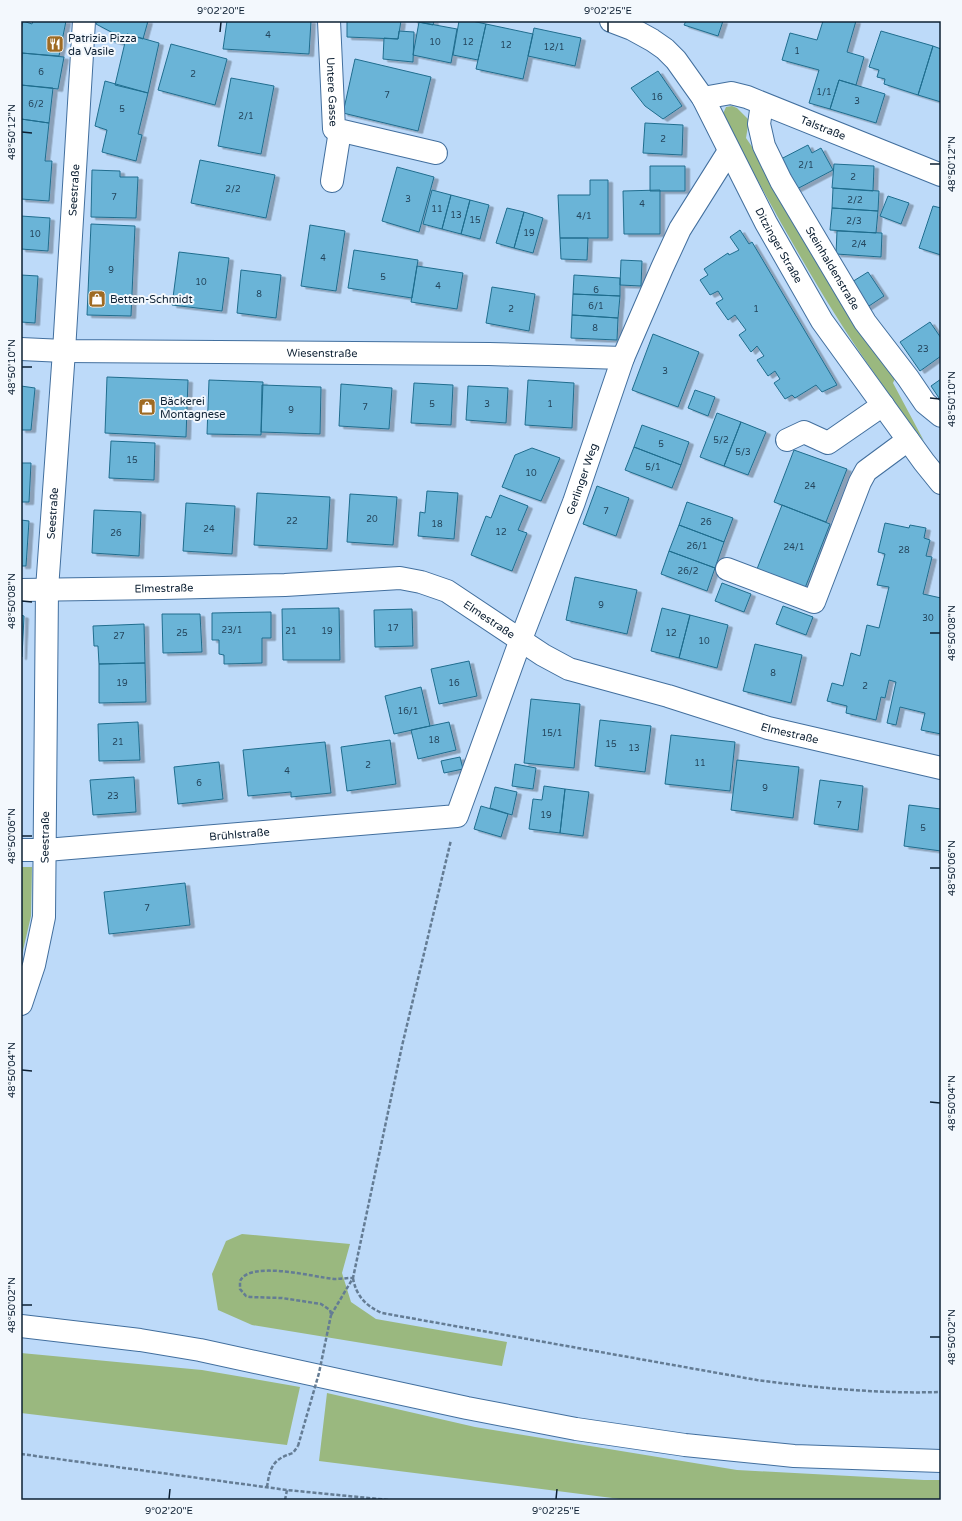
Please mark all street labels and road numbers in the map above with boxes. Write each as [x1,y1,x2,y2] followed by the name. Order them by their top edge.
[324,57,340,127] street label: Untere Gasse
[798,113,847,143] street label: Talstraße
[66,164,82,216] street label: Seestraße
[752,206,805,285] street label: Ditzinger Straße
[803,224,862,312] street label: Steinhaldenstraße
[286,347,357,360] street label: Wiesenstraße
[564,441,601,517] street label: Gerlinger Weg
[45,487,61,540] street label: Seestraße
[134,581,194,595] street label: Elmestraße
[461,598,517,641] street label: Elmestraße
[759,720,820,746] street label: Elmestraße
[38,811,52,863] street label: Seestraße
[209,826,270,843] street label: Brühlstraße

